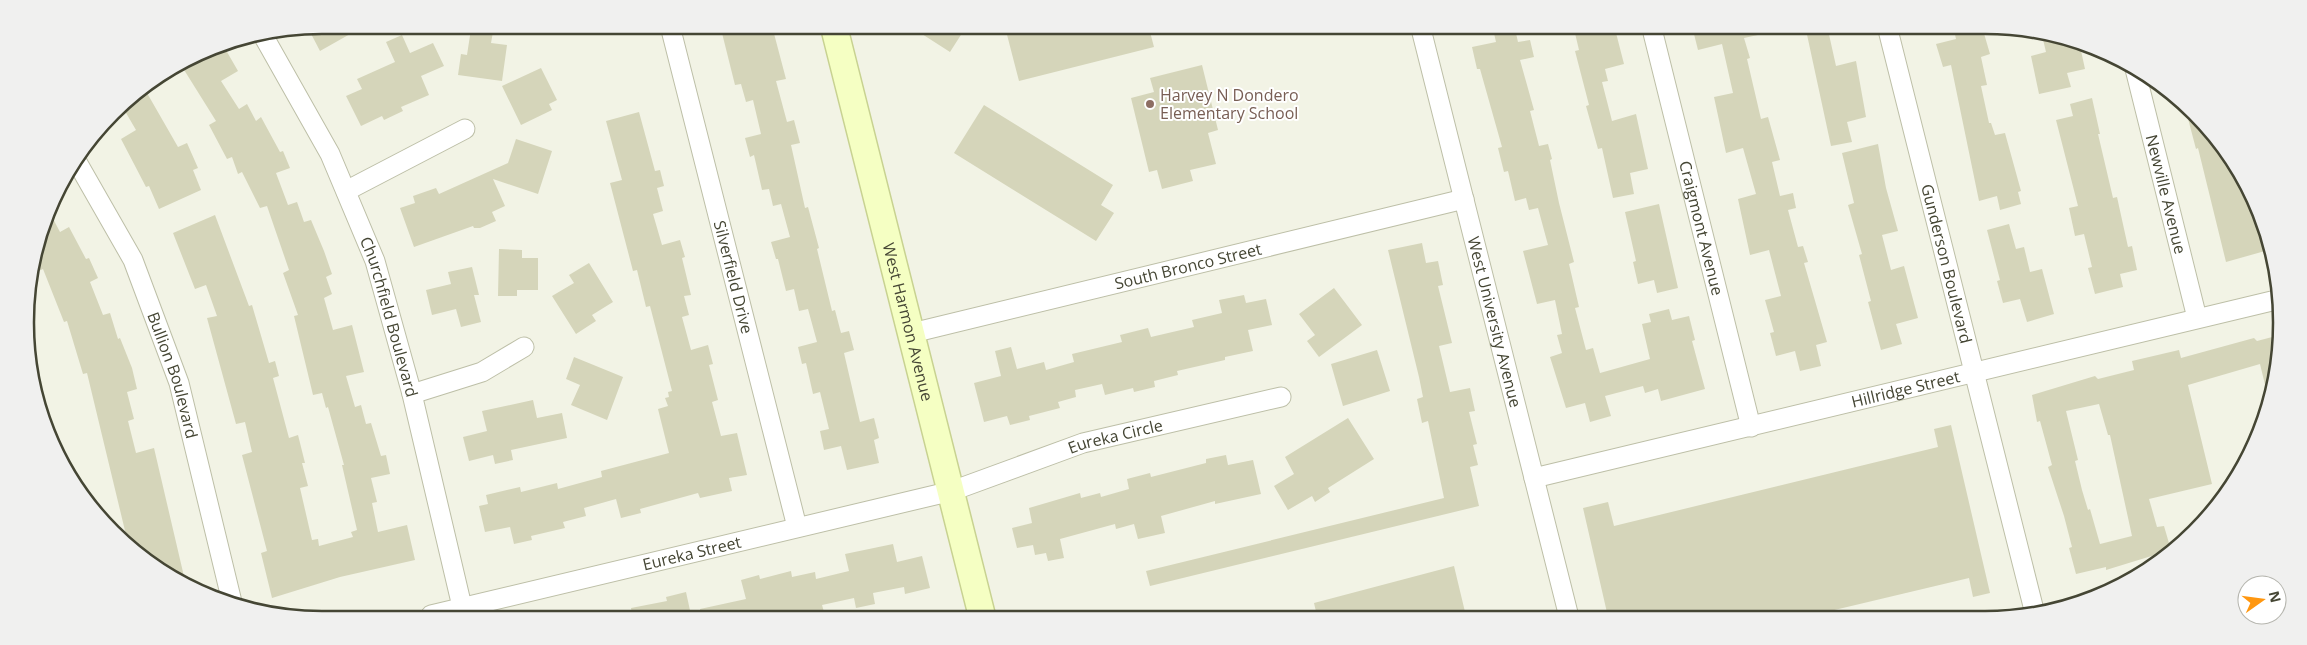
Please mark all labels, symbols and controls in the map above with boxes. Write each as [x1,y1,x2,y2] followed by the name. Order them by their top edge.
[1160,84,1299,124] place label: Harvey N Dondero Elementary School
[1144,98,1156,110] marker: Harvey N Dondero Elementary School
[2141,132,2192,256] street label: Newville Avenue
[1674,158,1729,298] street label: Craigmont Avenue
[1916,182,1977,346] street label: Gunderson Boulevard
[709,218,759,336] street label: Silverfield Drive
[355,233,423,399] street label: Churchfield Boulevard
[1463,234,1527,410] street label: West University Avenue
[1112,238,1264,294] street label: South Bronco Street
[878,240,939,403] street label: West Harmon Avenue
[142,309,203,441] street label: Bullion Boulevard
[1849,365,1962,413] street label: Hillridge Street
[1065,414,1165,459] street label: Eureka Circle
[640,531,743,575] street label: Eureka Street
[2237,575,2287,625] north arrow
[2265,589,2286,605] text: N

